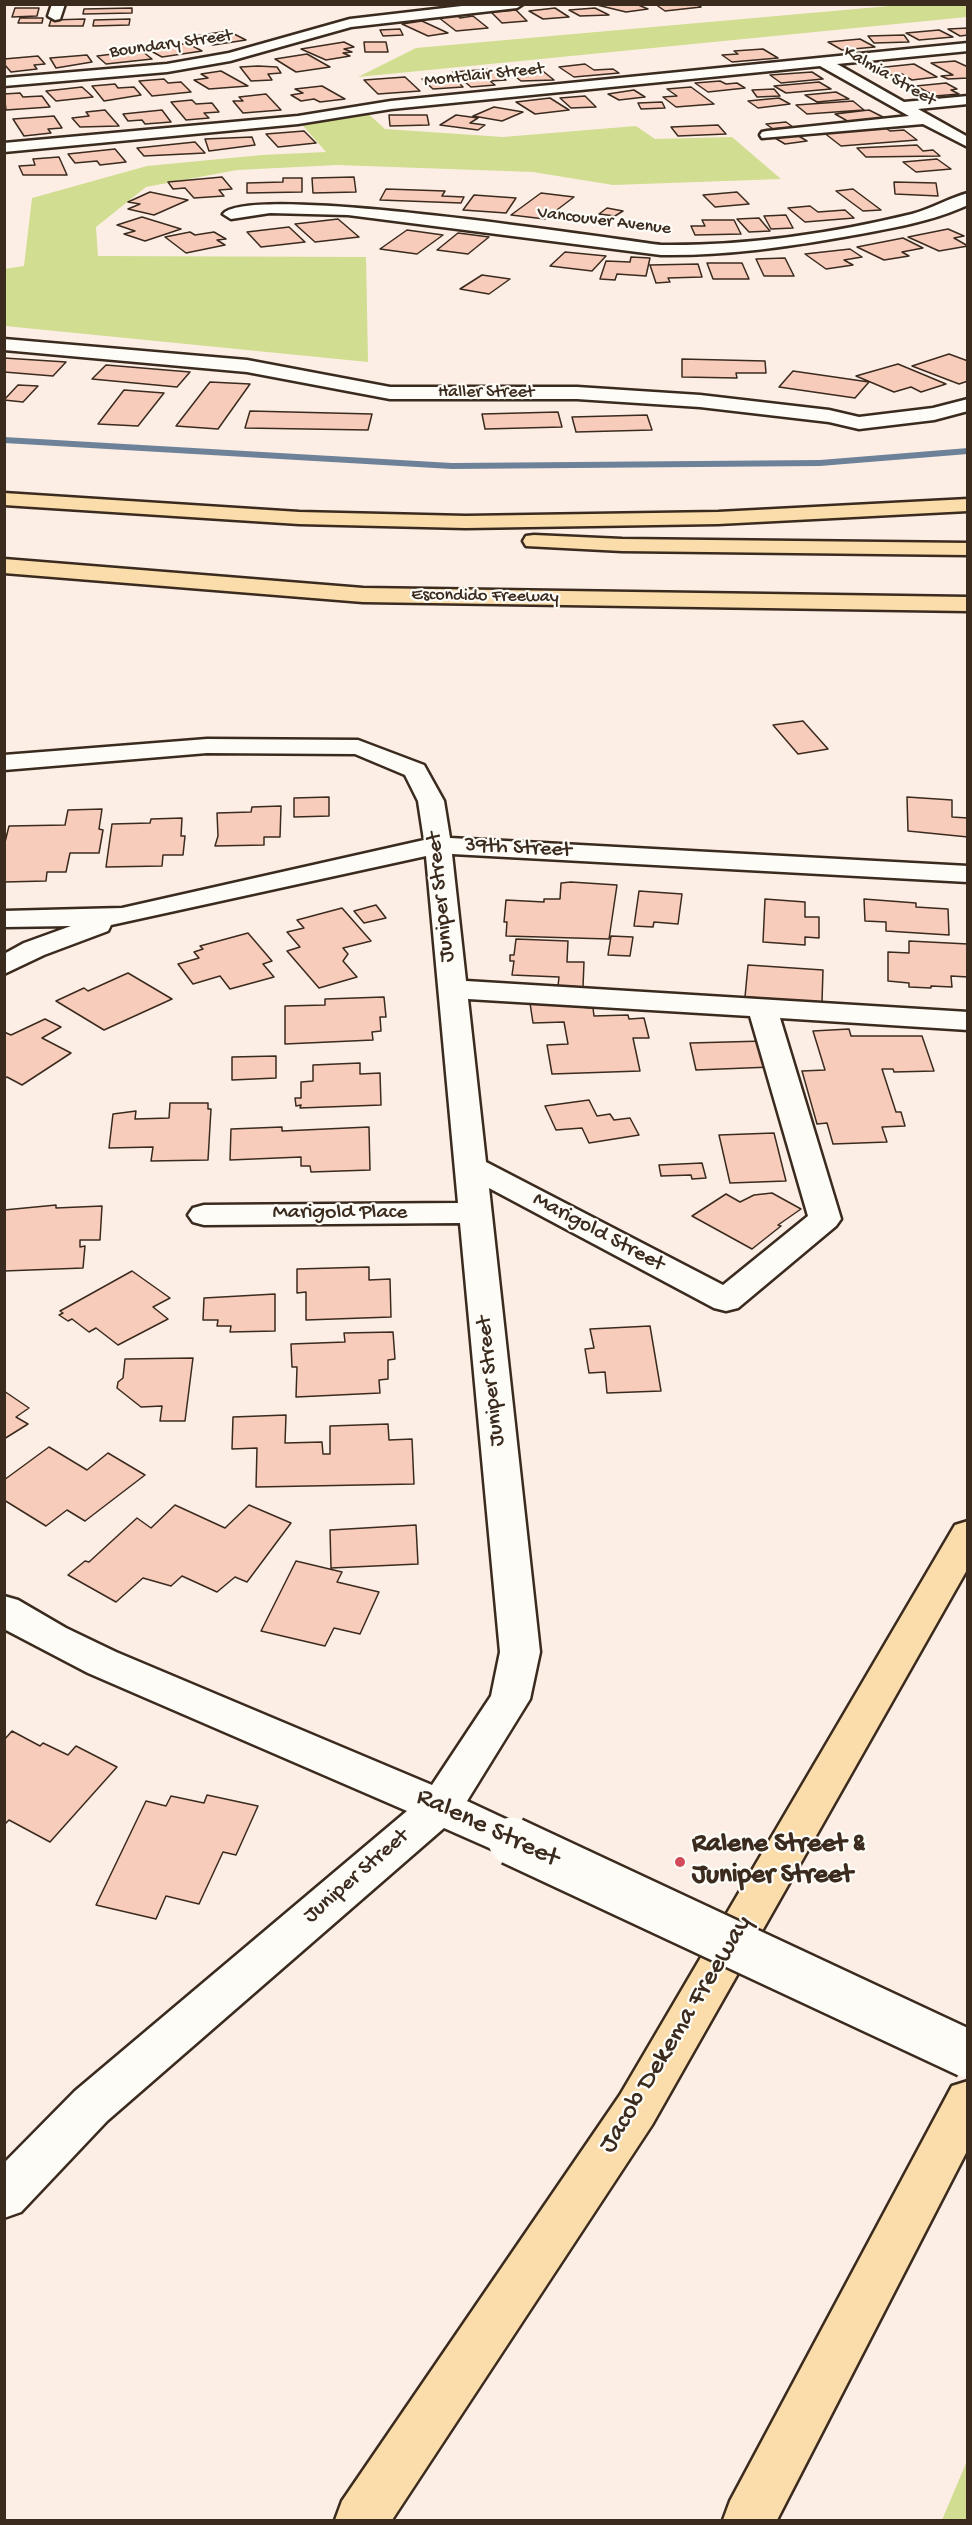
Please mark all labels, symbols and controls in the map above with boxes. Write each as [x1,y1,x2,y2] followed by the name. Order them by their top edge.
[108,26,234,64] street label: Boundary Street
[839,42,939,112] street label: Kalmia Street
[423,59,545,93] street label: Montclair Street
[536,203,672,241] street label: Vancouver Avenue
[438,382,534,404] street label: Haller Street
[411,585,559,609] street label: Escondido Freeway
[422,830,462,964] street label: Juniper Street
[464,833,572,865] street label: 39th Street
[528,1187,668,1279] street label: Marigold Street
[273,1201,407,1227] street label: Marigold Place
[472,1314,512,1448] street label: Juniper Street
[410,1782,564,1876] street label: Ralene Street
[299,1824,415,1930] street label: Juniper Street
[692,1830,865,1893] place label: Ralene Street & Juniper Street
[673,1855,687,1869] marker: Ralene Street & Juniper Street
[593,1910,761,2160] street label: Jacob Dekema Freeway

